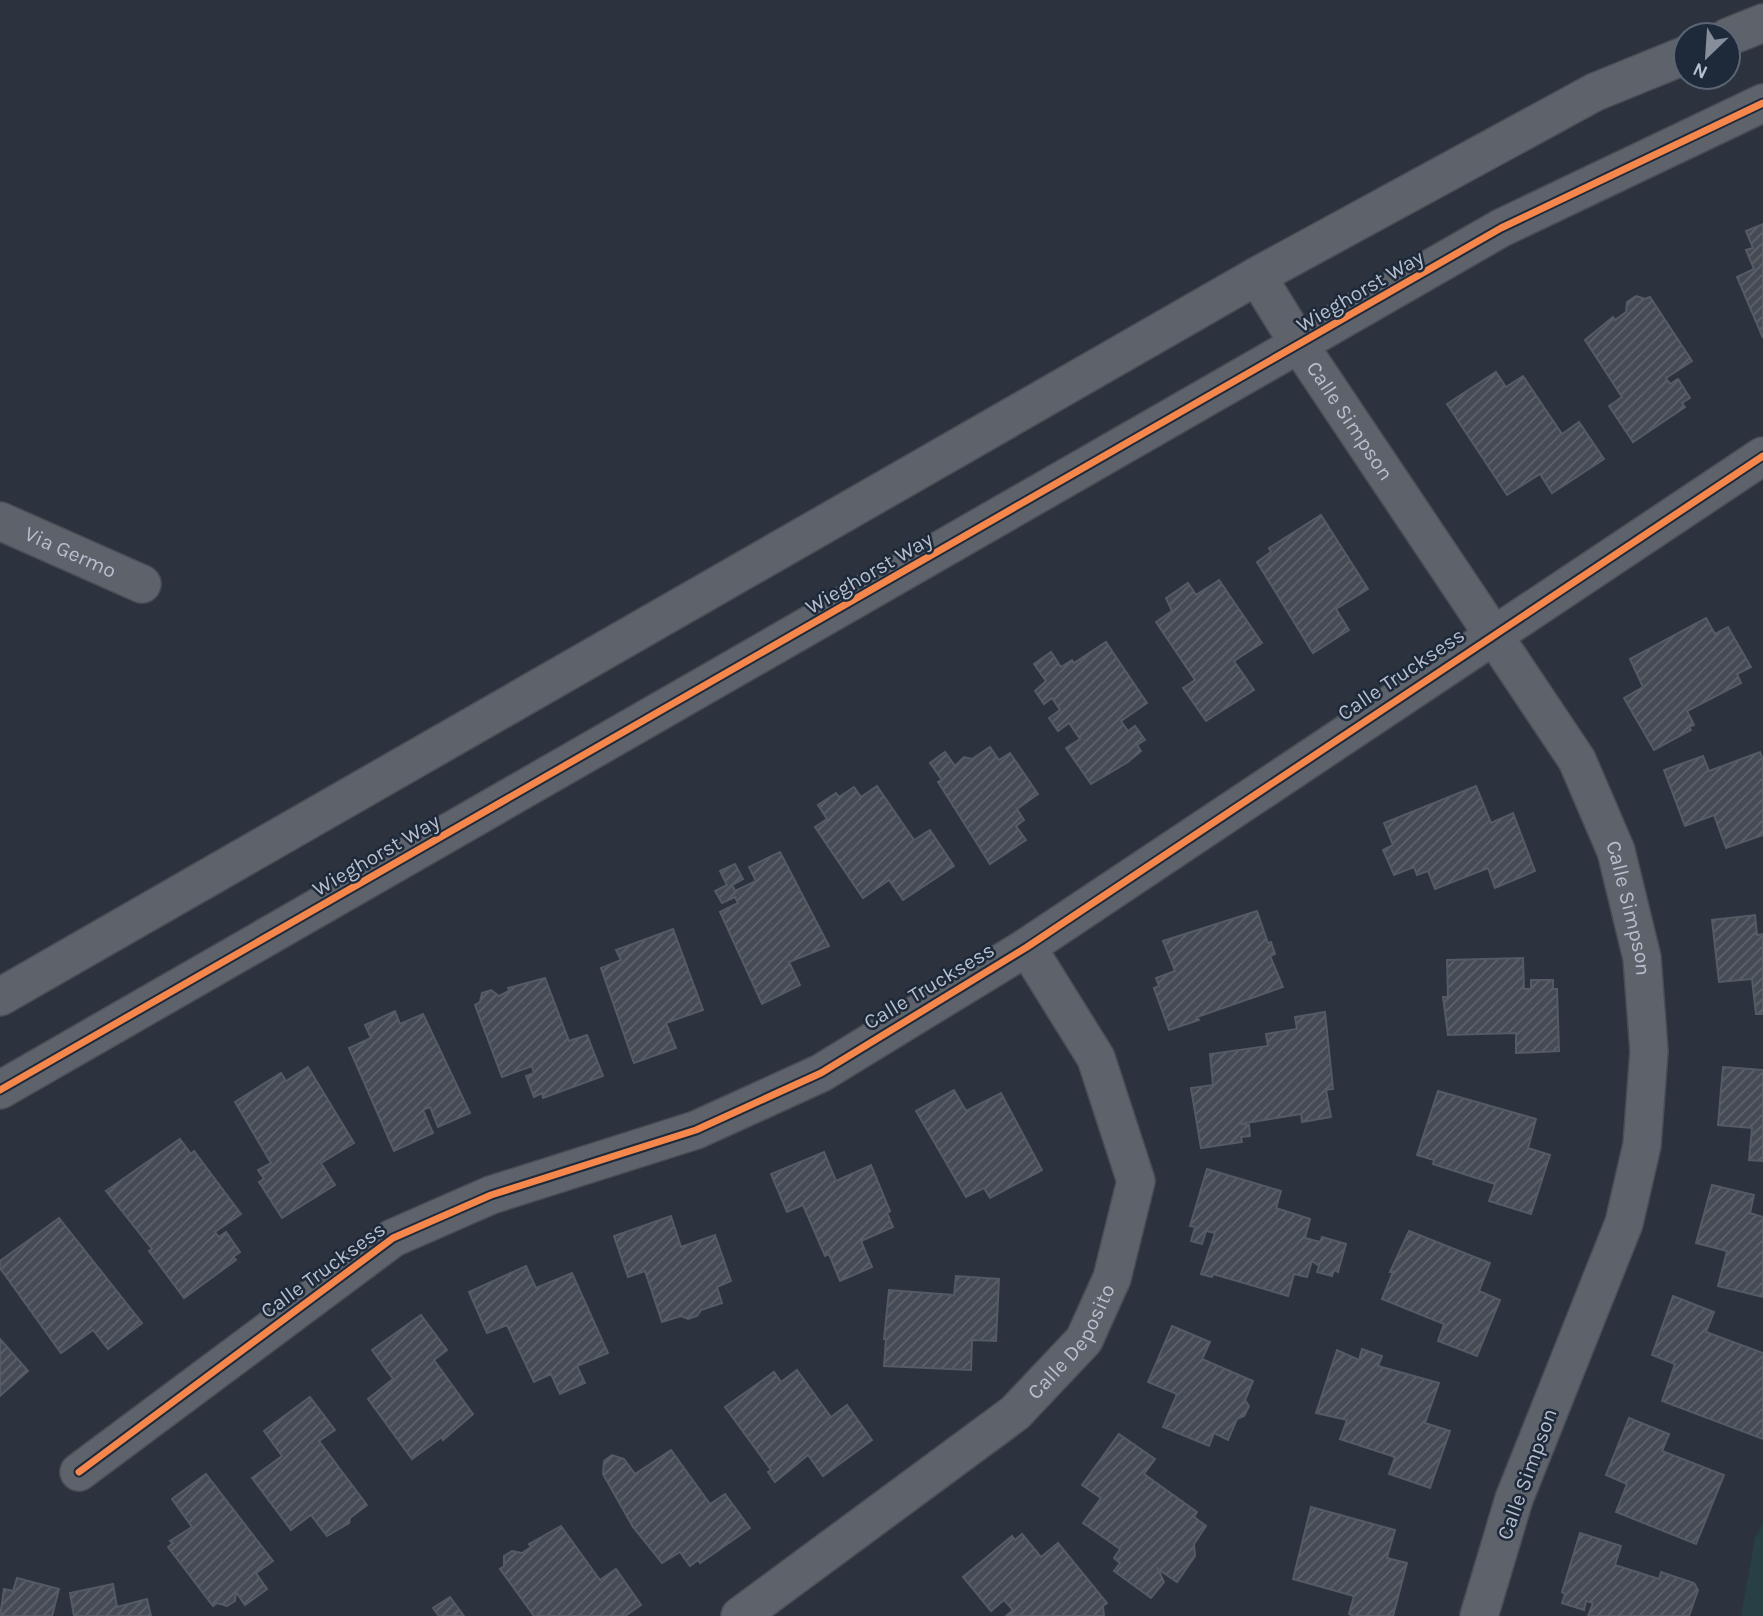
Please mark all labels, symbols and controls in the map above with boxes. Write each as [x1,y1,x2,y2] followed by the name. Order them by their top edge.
[1672,21,1742,91] north arrow
[1689,58,1711,83] text: N
[1292,245,1428,337] street label: Wieghorst Way
[1302,357,1398,485] street label: Calle Simpson
[21,521,120,583] street label: Via Germo
[801,527,937,619] street label: Wieghorst Way
[1333,623,1469,725] street label: Calle Trucksess
[308,809,444,901] street label: Wieghorst Way
[1601,837,1655,977] street label: Calle Simpson
[859,938,999,1034] street label: Calle Trucksess
[256,1217,390,1323] street label: Calle Trucksess
[1022,1280,1120,1404] street label: Calle Deposito
[1492,1405,1562,1543] street label: Calle Simpson

